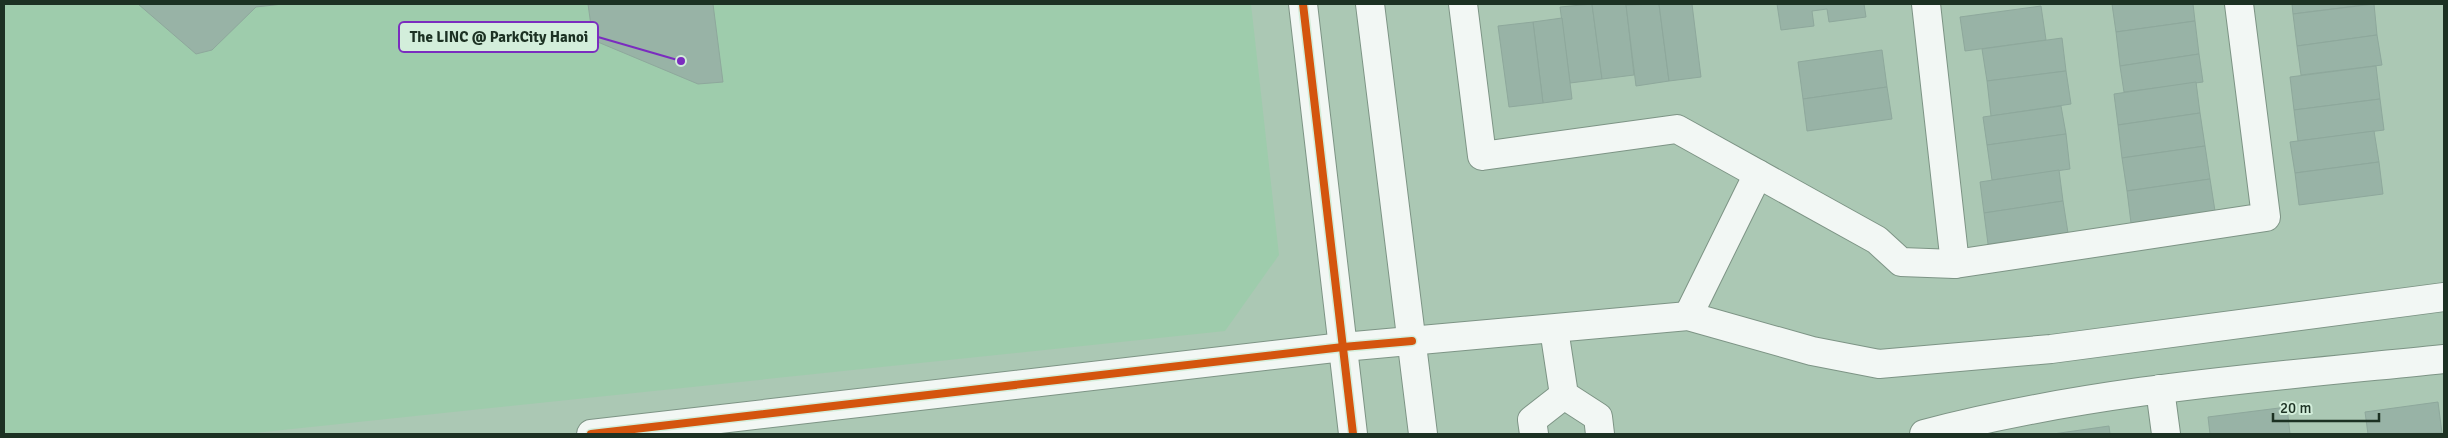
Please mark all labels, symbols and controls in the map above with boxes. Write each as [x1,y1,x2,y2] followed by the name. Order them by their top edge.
[399,22,598,52] callout: The LINC @ ParkCity Hanoi
[410,28,588,46] text: The LINC @ ParkCity Hanoi
[2273,390,2379,422] scale bar
[2280,399,2311,417] text: 20 m

